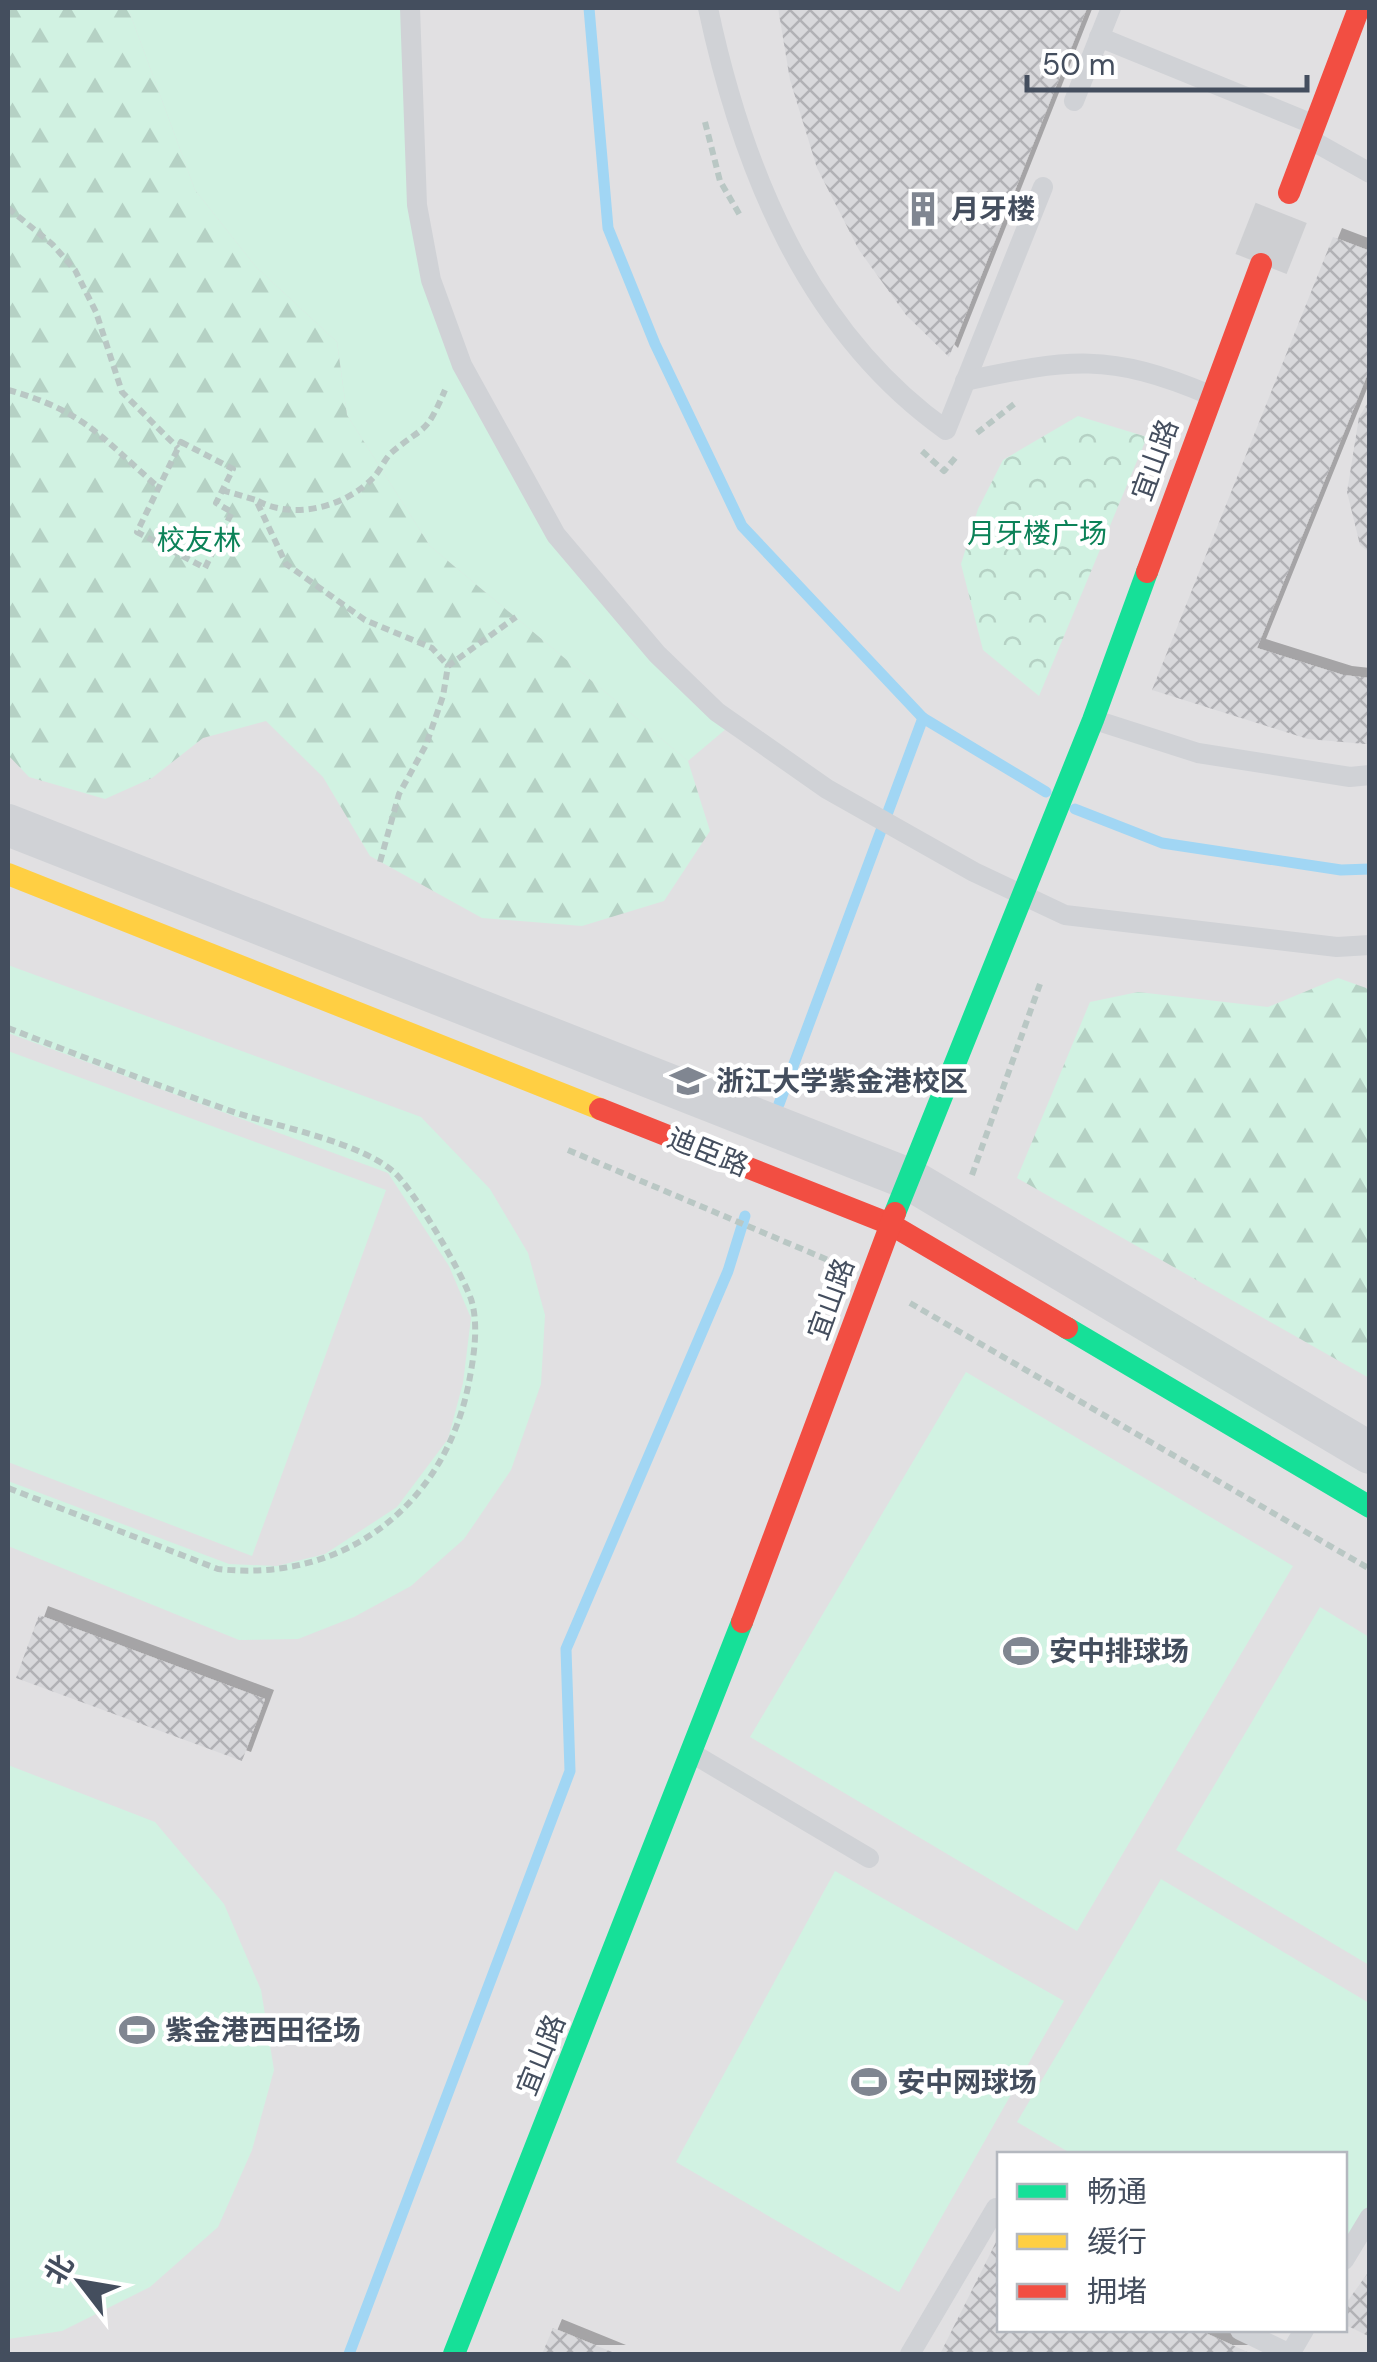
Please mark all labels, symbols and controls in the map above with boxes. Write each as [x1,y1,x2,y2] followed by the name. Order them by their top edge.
[1027,30,1307,92] scale bar
[1042,45,1116,84] text: 50 m
[904,190,942,228] building icon: 月牙楼
[951,191,1035,228] place label: 月牙楼
[1123,414,1187,506] street label: 宜山路
[967,515,1107,552] park label: 月牙楼广场
[157,522,241,559] park label: 校友林
[669,1062,707,1100] school or university icon: 浙江大学紫金港校区
[716,1063,968,1100] place label: 浙江大学紫金港校区
[662,1119,754,1185] street label: 迪臣路
[799,1253,863,1345] street label: 宜山路
[1002,1632,1040,1670] sports icon: 安中排球场
[1049,1633,1189,1670] place label: 安中排球场
[508,2009,574,2101] street label: 宜山路
[118,2011,156,2049] sports icon: 紫金港西田径场
[165,2012,361,2049] place label: 紫金港西田径场
[850,2063,888,2101] sports icon: 安中网球场
[897,2064,1037,2101] place label: 安中网球场
[997,2152,1347,2332] legend
[1087,2172,1147,2211] text: 畅通
[1087,2222,1147,2261] text: 缓行
[30,2232,130,2332] north arrow
[36,2248,82,2291] text: 北
[1087,2272,1147,2311] text: 拥堵

